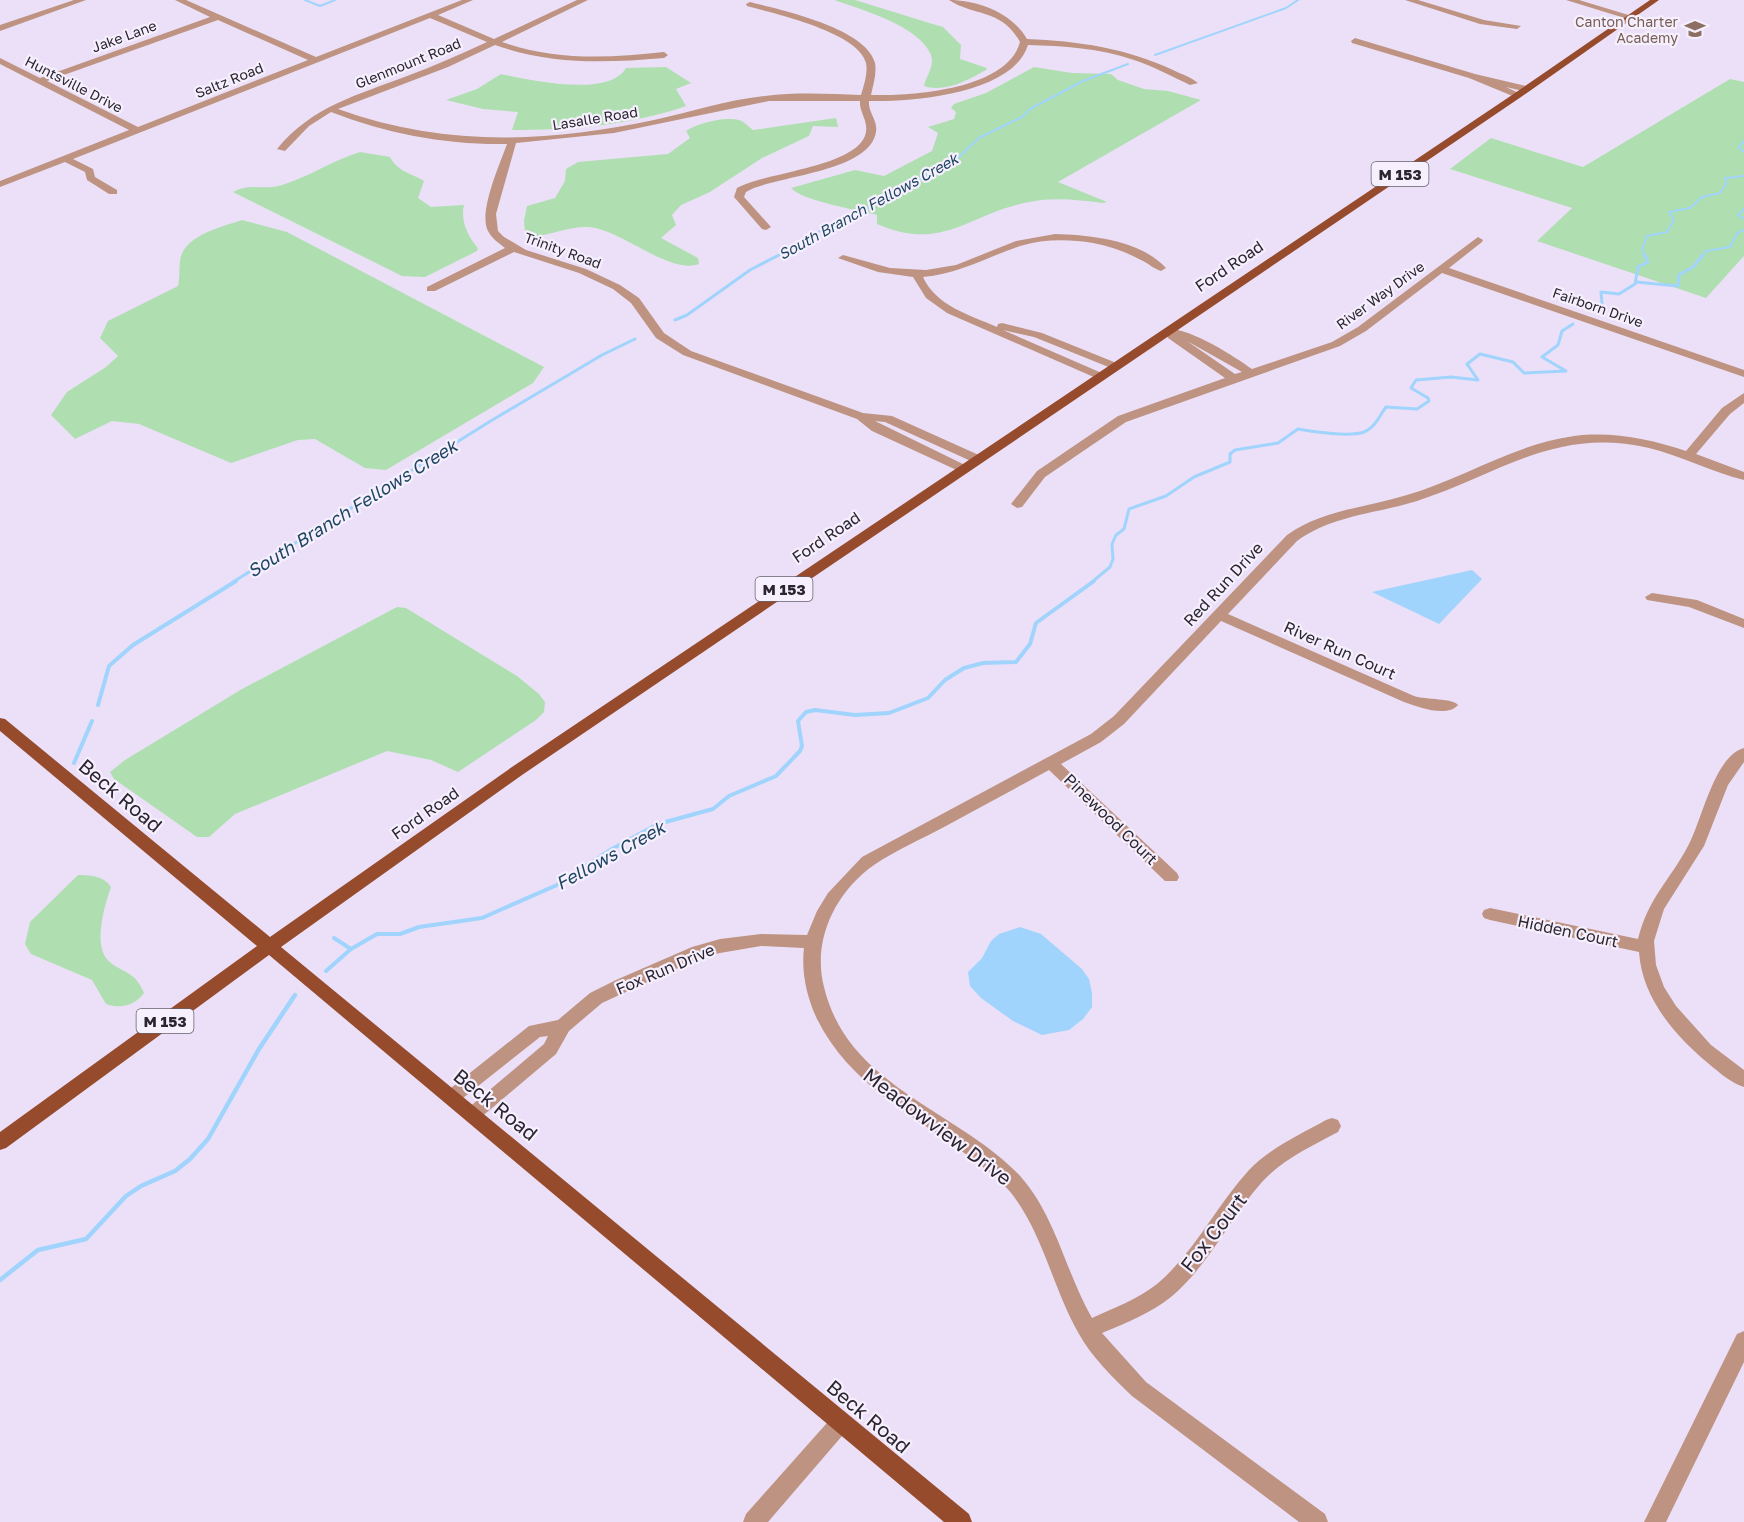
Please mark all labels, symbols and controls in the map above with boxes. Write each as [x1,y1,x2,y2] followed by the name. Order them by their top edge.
[1575,13,1679,46] place label: Canton Charter Academy
[89,16,159,56] street label: Jake Lane
[1683,17,1707,41] school or university icon: Canton Charter Academy
[353,34,463,92] street label: Glenmount Road
[22,52,126,116] street label: Huntsville Drive
[192,59,266,101] street label: Saltz Road
[551,103,639,133] street label: Lasalle Road
[775,148,962,263] water label: South Branch Fellows Creek
[1372,162,1428,186] road number: M 153
[522,228,604,272] street label: Trinity Road
[1191,236,1267,296] street label: Ford Road
[1333,257,1427,333] street label: River Way Drive
[1551,284,1645,330] street label: Fairborn Drive
[243,433,462,582] water label: South Branch Fellows Creek
[788,507,864,567] street label: Ford Road
[1179,538,1267,630] street label: Red Run Drive
[756,577,812,601] road number: M 153
[1281,616,1399,684] street label: River Run Court
[75,753,167,837] street label: Beck Road
[1060,769,1162,869] street label: Pinewood Court
[387,782,463,844] street label: Ford Road
[551,815,670,894] water label: Fellows Creek
[1516,911,1620,951] street label: Hidden Court
[613,939,717,999] street label: Fox Run Drive
[136,1009,194,1033] road number: M 153
[859,1062,1017,1190] street label: Meadowview Drive
[449,1063,543,1145] street label: Beck Road
[1175,1188,1251,1276] street label: Fox Court
[823,1374,915,1458] street label: Beck Road

